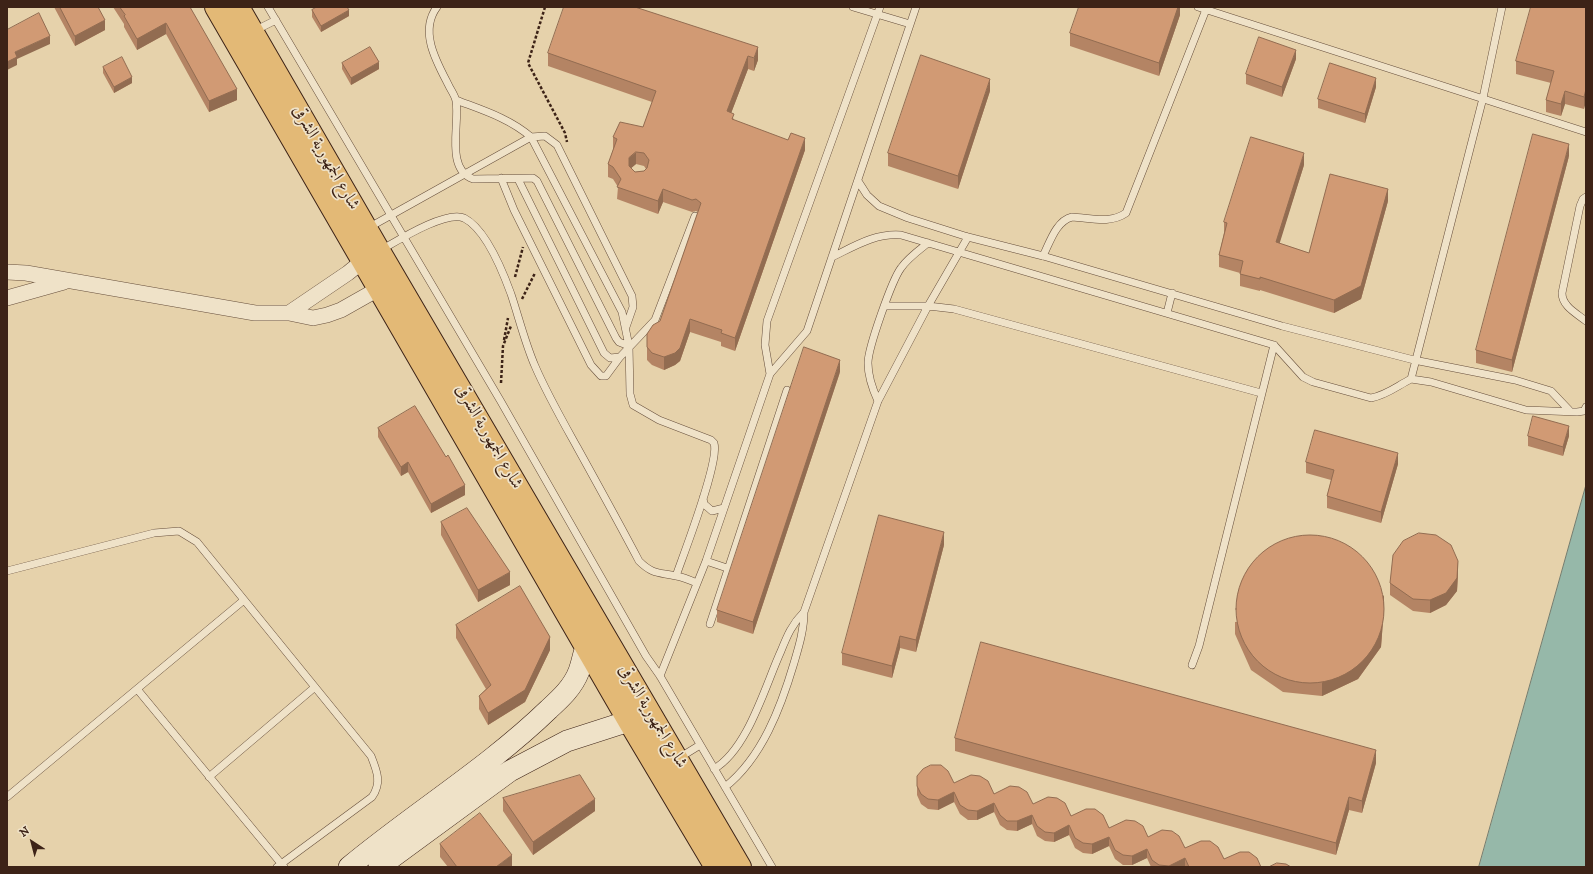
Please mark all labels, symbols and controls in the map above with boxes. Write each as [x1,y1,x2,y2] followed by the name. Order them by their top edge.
[287,102,363,214] street label: شارع الجمهورية الشرقى
[450,381,526,493] street label: شارع الجمهورية الشرقى
[613,662,691,772] street label: شارع الجمهورية الشرقى
[12,822,52,862] north arrow
[17,824,33,841] text: N

